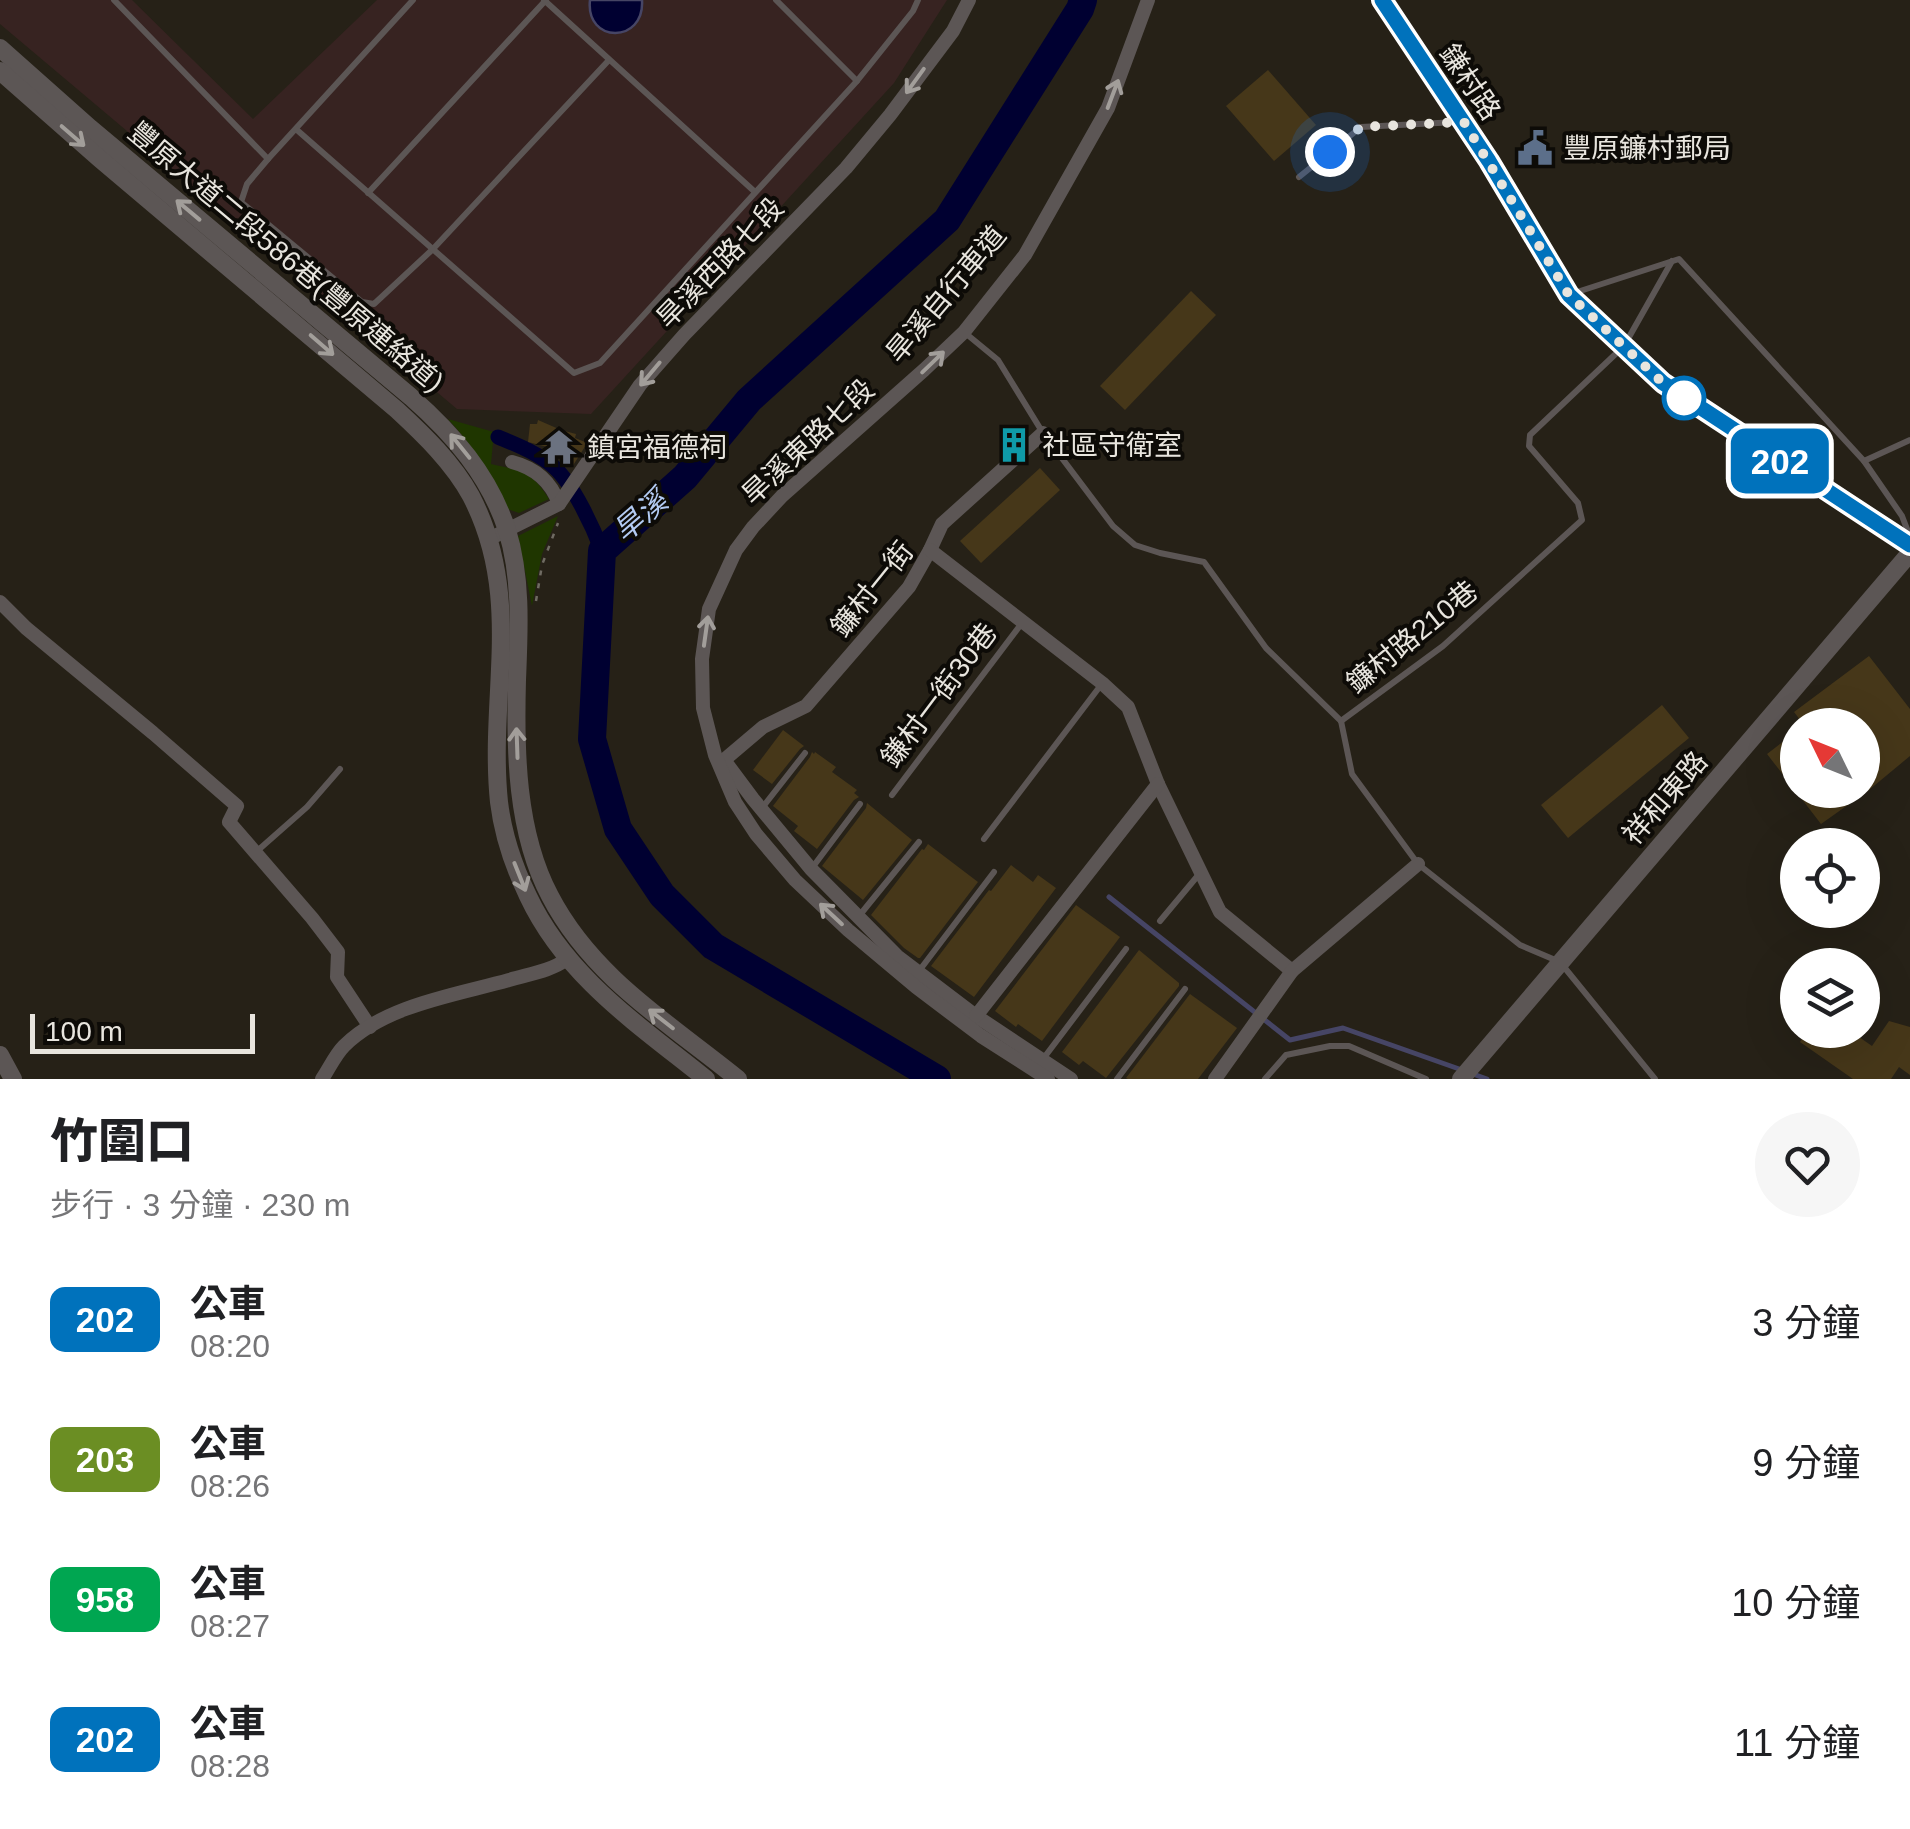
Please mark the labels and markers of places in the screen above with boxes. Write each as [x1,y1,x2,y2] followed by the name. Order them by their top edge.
[1516,129,1554,167] public building icon: 豐原鐮村郵局
[1563,133,1731,164] place label: 豐原鐮村郵局
[1663,377,1705,419] unlabelled marker
[995,426,1033,464] building icon: 社區守衛室
[540,428,578,466] temple icon: 鎮宮福德祠
[1042,430,1182,461] place label: 社區守衛室
[587,432,727,463] place label: 鎮宮福德祠

